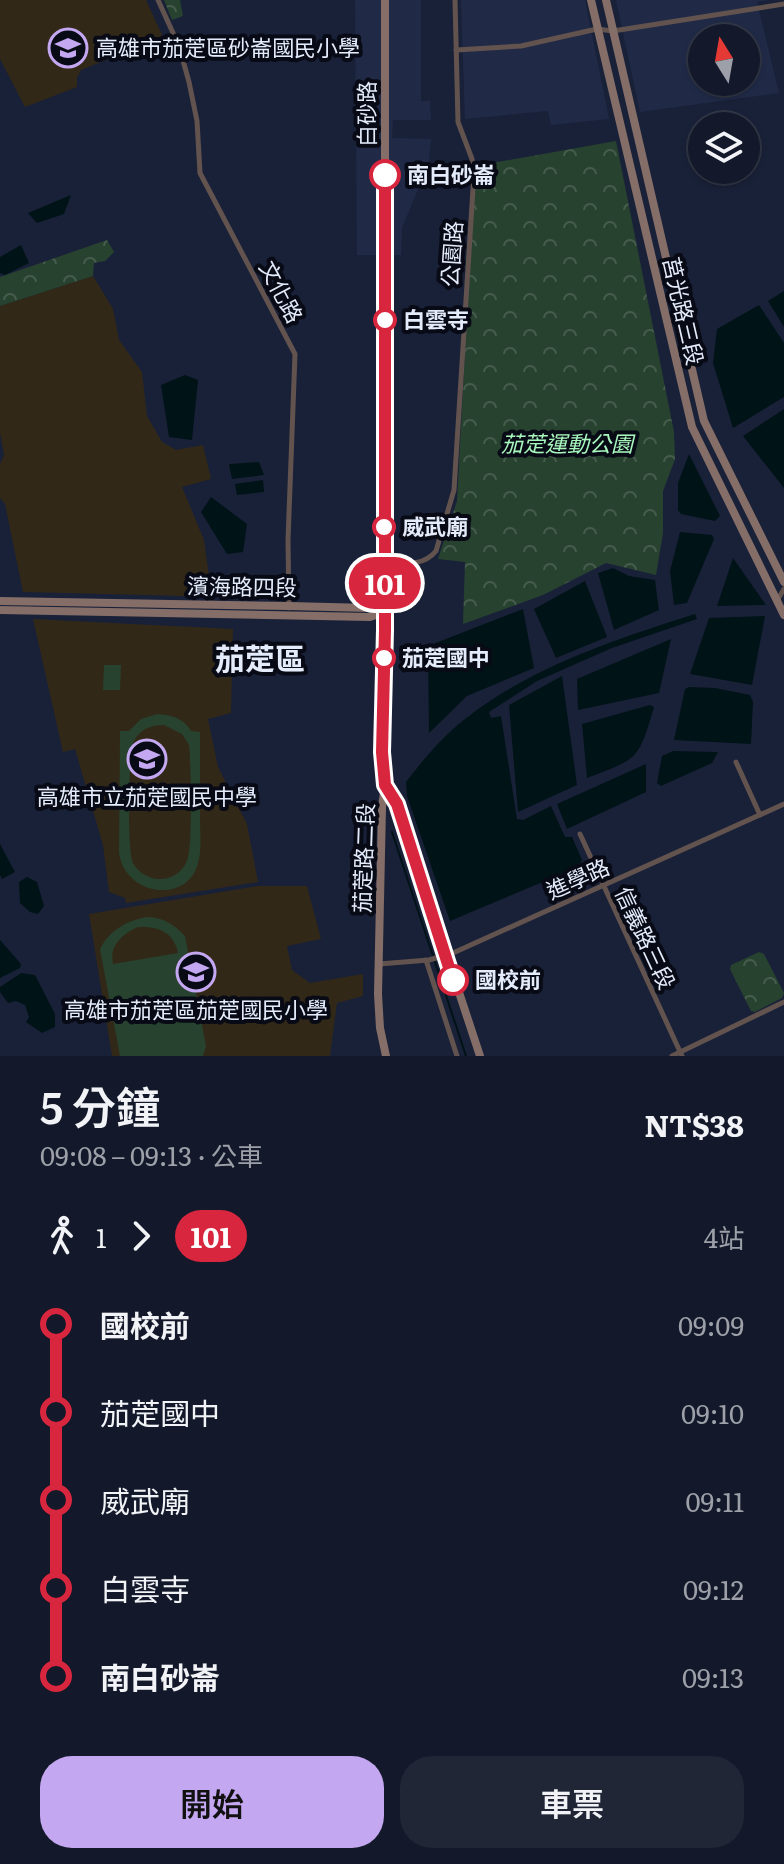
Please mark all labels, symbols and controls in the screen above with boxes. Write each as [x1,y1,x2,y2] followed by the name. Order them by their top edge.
[688,24,760,96] north arrow
[688,24,760,184] map controls
[47,27,89,69] school or university icon: 高雄市茄萣區砂崙國民小學
[96,30,360,63] place label: 高雄市茄萣區砂崙國民小學
[349,81,382,147] street label: 白砂路
[688,112,760,184] button: layers
[407,157,495,190] place label: 南白砂崙
[370,160,400,190] marker: 南白砂崙
[432,220,469,288] street label: 公園路
[656,253,713,368] street label: 莒光路三段
[252,254,312,328] street label: 文化路
[403,302,469,335] place label: 白雲寺
[374,309,396,331] marker: 白雲寺
[501,426,636,459] park label: 茄萣運動公園
[402,509,468,542] place label: 威武廟
[373,516,395,538] marker: 威武廟
[339,557,431,609] line badge: 101
[365,562,405,604] text: 101
[187,568,297,603] street label: 濱海路四段
[215,635,305,679] district label: 茄萣區
[402,640,490,673] place label: 茄萣國中
[373,647,395,669] marker: 茄萣國中
[126,738,168,780] school or university icon: 高雄市立茄萣國民中學
[37,779,257,812] place label: 高雄市立茄萣國民中學
[344,802,381,913] street label: 茄萣路二段
[541,849,614,906] street label: 進學路
[608,881,685,994] street label: 信義路三段
[175,951,217,993] school or university icon: 高雄市茄萣區茄萣國民小學
[475,962,541,995] place label: 國校前
[438,965,468,995] marker: 國校前
[64,992,328,1025] place label: 高雄市茄萣區茄萣國民小學
[40,1072,160,1138] text: 5 分鐘
[644,1102,744,1146] text: NT$38
[40,1135,263,1174] text: 09:08 – 09:13 · 公車
[40,1214,84,1258] icon: walk
[119,1214,163,1258] icon: forward
[191,1215,231,1257] text: 101
[96,1217,107,1256] text: 1
[704,1217,744,1256] text: 4站
[100,1302,190,1346] text: 國校前
[678,1305,744,1344] text: 09:09
[100,1390,220,1434] text: 茄萣國中
[681,1393,744,1432] text: 09:10
[100,1478,190,1522] text: 威武廟
[686,1481,744,1520] text: 09:11
[100,1566,190,1610] text: 白雲寺
[683,1569,744,1608] text: 09:12
[100,1654,220,1698] text: 南白砂崙
[682,1657,744,1696] text: 09:13
[40,1756,384,1848] button: 開始
[400,1756,744,1848] button: 車票

